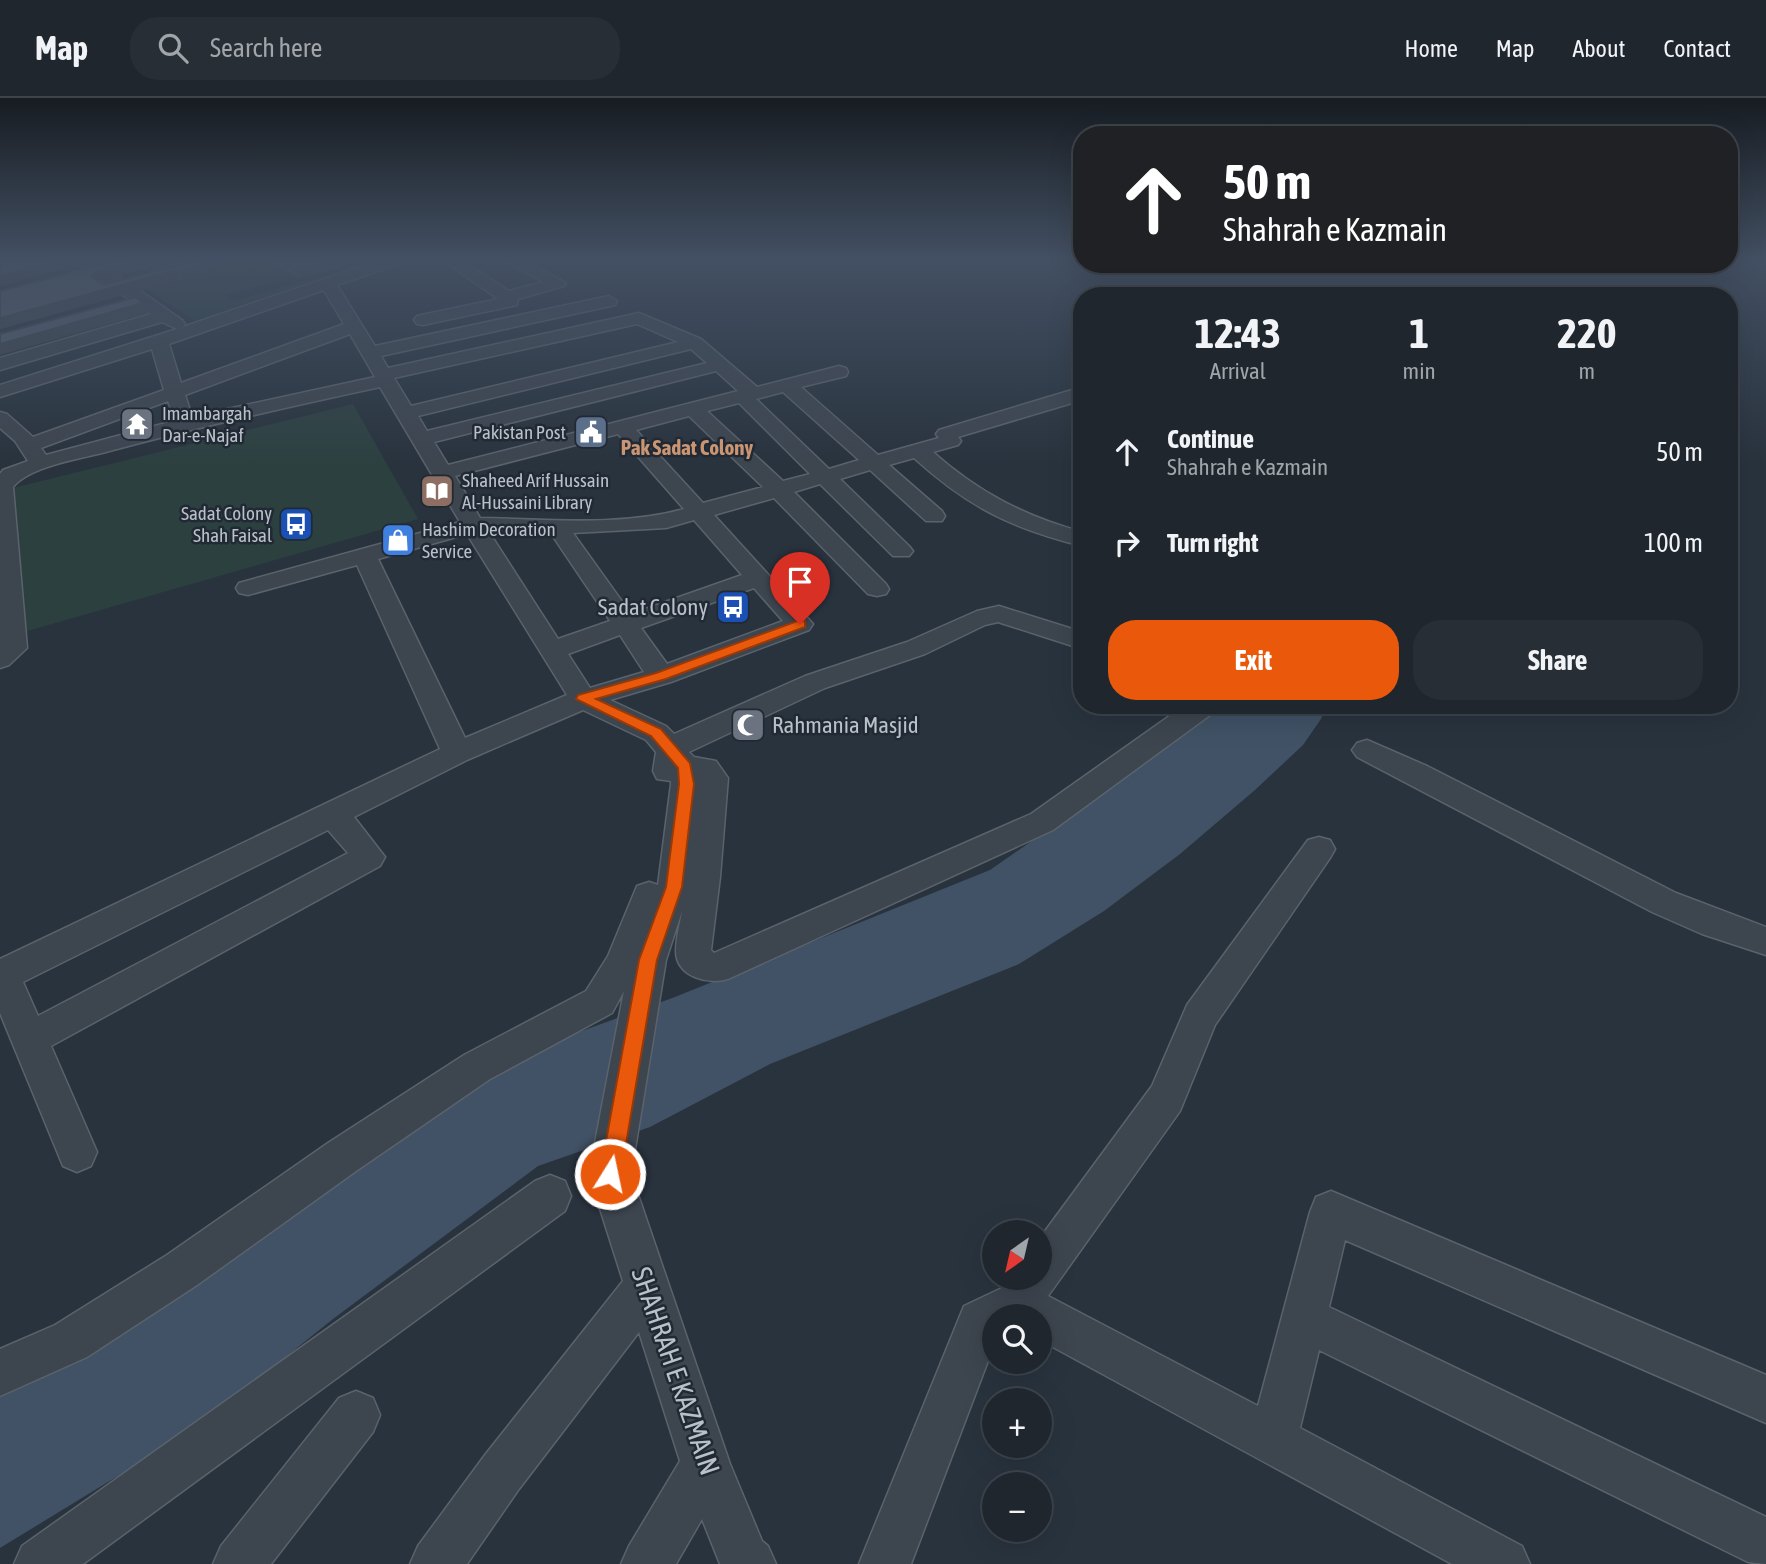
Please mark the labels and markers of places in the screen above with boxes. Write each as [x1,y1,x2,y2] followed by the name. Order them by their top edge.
[162,402,252,446] place label: Imambargah Dar-e-Najaf
[118,405,156,443] temple icon: Imambargah Dar-e-Najaf
[572,413,610,451] public building icon: Pakistan Post
[473,421,566,443] place label: Pakistan Post
[462,469,609,513] place label: Shaheed Arif Hussain Al-Hussaini Library
[418,472,456,510] library icon: Shaheed Arif Hussain Al-Hussaini Library
[181,502,272,546] place label: Sadat Colony Shah Faisal
[277,505,315,543] bus stop icon: Sadat Colony Shah Faisal
[422,518,556,562] place label: Hashim Decoration Service
[379,521,417,559] shop icon: Hashim Decoration Service
[770,552,830,624] pin
[714,588,752,626] bus stop icon: Sadat Colony
[598,594,708,620] place label: Sadat Colony
[729,706,767,744] mosque icon: Rahmania Masjid
[772,712,919,738] place label: Rahmania Masjid

